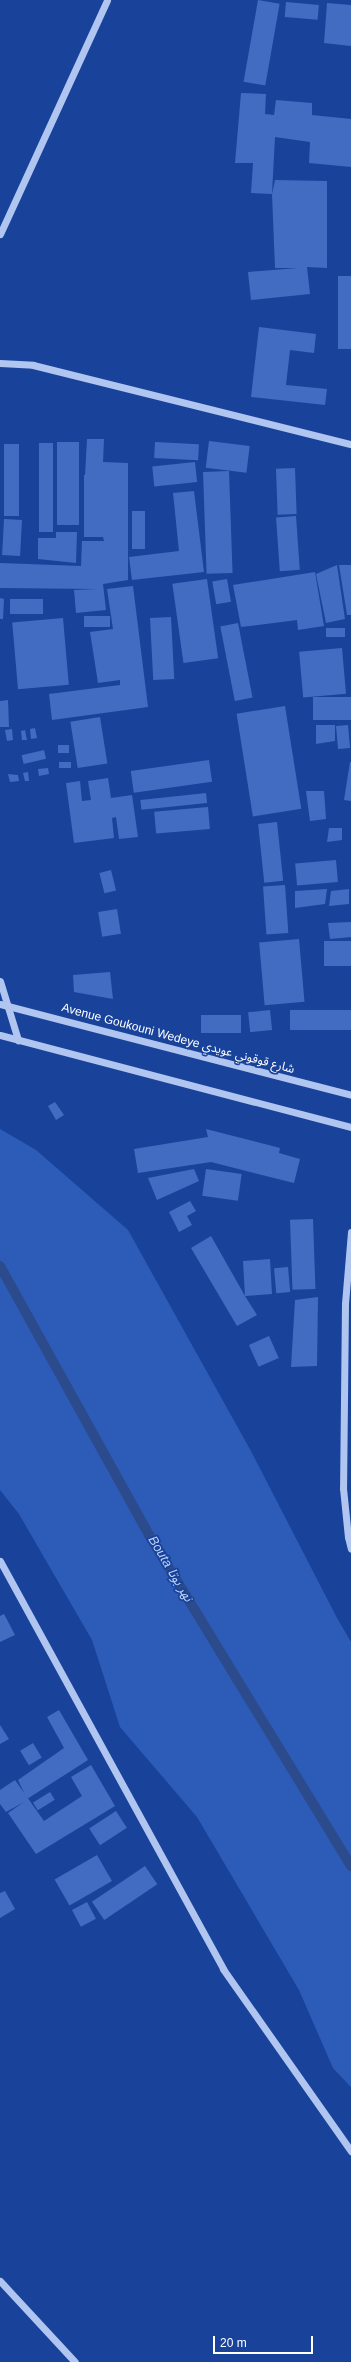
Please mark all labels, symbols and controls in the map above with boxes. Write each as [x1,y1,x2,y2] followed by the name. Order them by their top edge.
[60,1001,296,1077] street label: Avenue Goukouni Wedeye شارع قوقوني عويدي
[144,1533,196,1605] water label: Bouta نهر بوتا
[215,2328,315,2354] scale bar
[220,2336,247,2350] text: 20 m

